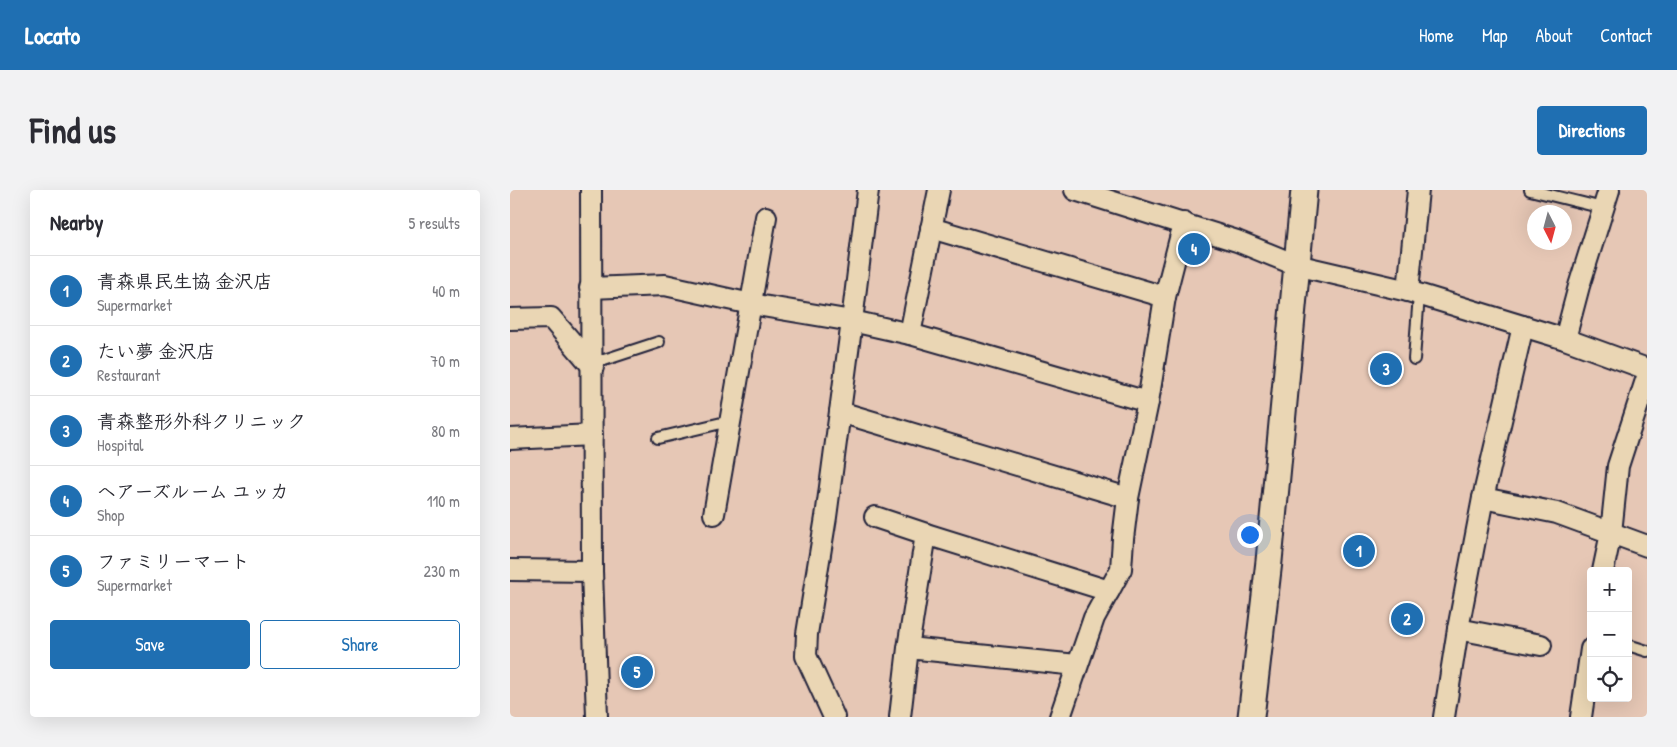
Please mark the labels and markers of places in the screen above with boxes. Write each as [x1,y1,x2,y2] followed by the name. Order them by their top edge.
[1178,230,1210,268] pin: 4
[1370,350,1402,388] pin: 3
[1343,532,1375,570] pin: 1
[1391,600,1423,638] pin: 2
[621,653,653,691] pin: 5

